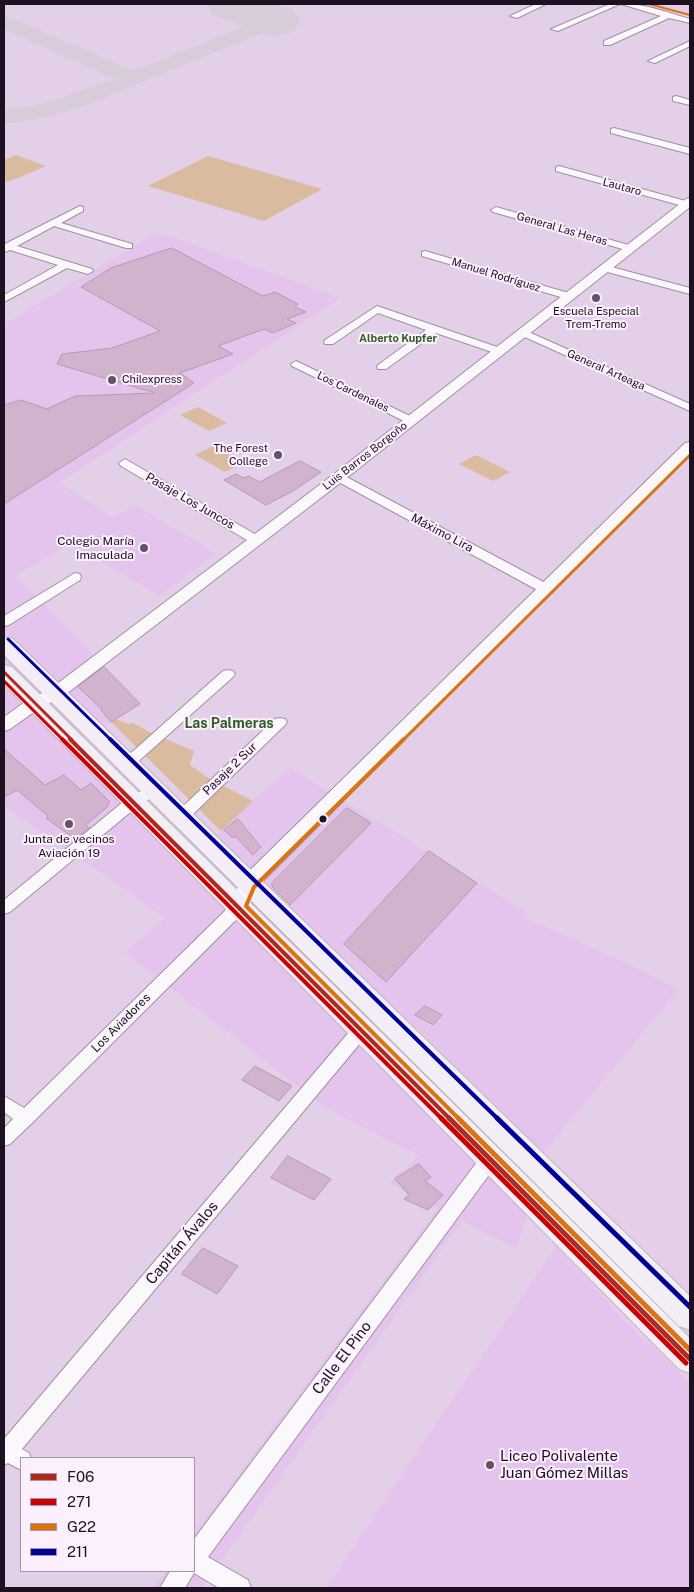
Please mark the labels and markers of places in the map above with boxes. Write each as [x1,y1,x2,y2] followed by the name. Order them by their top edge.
[590,292,602,304] marker: Escuela Especial Trem-Tremo
[553,305,639,331] place label: Escuela Especial Trem-Tremo
[122,373,182,387] place label: Chilexpress
[106,374,118,386] marker: Chilexpress
[214,442,268,468] place label: The Forest College
[272,449,284,461] marker: The Forest College
[57,534,134,562] place label: Colegio María Imaculada
[138,542,150,554] marker: Colegio María Imaculada
[318,814,328,824] unlabelled marker
[63,818,75,830] marker: Junta de vecinos Aviación 19
[23,832,115,860] place label: Junta de vecinos Aviación 19
[500,1447,628,1482] place label: Liceo Polivalente Juan Gómez Millas
[484,1459,496,1471] marker: Liceo Polivalente Juan Gómez Millas

